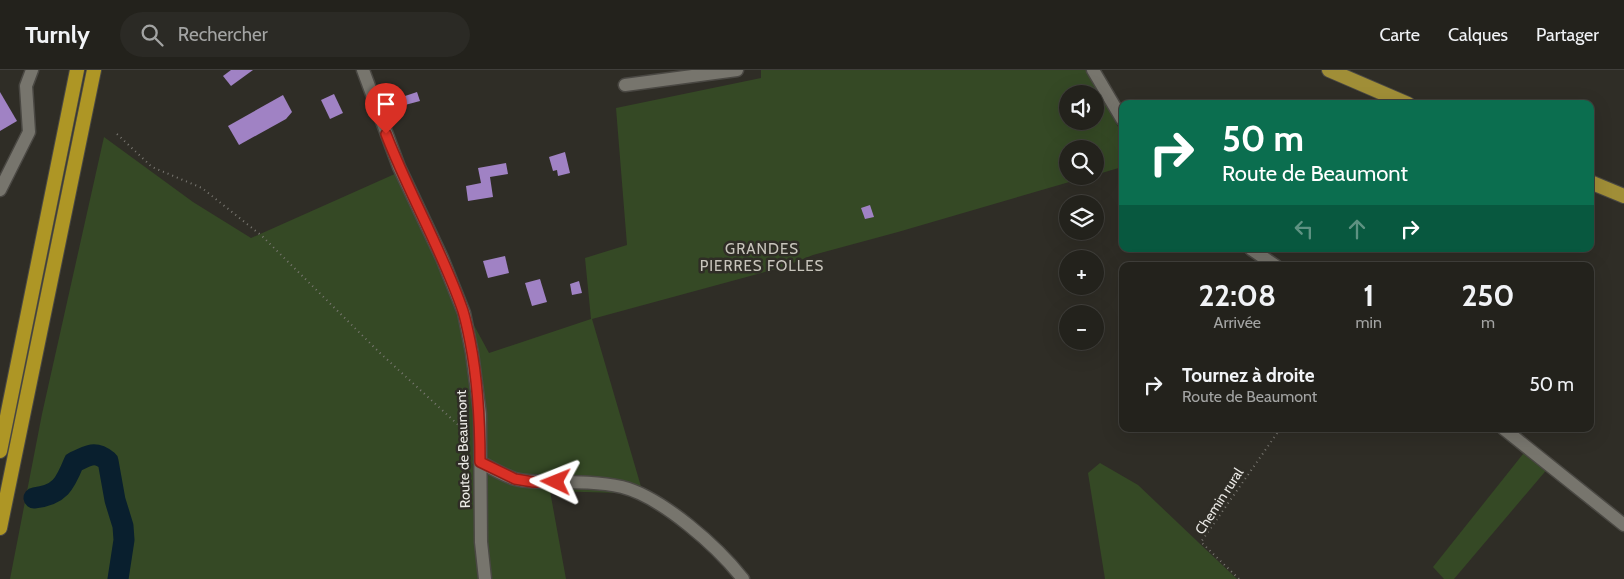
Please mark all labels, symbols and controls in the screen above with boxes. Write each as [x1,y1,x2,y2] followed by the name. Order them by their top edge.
[120,12,470,57] search box
[25,20,90,49] text: Turnly
[138,21,166,49] icon: search
[178,23,268,46] text: Rechercher
[1379,24,1420,46] text: Carte
[1448,24,1508,46] text: Calques
[1536,24,1599,46] text: Partager
[365,83,407,134] pin
[1059,85,1104,350] map controls
[1059,85,1104,130] button: sound
[372,90,400,118] icon: arrive
[1222,117,1304,160] text: 50 m
[1139,120,1204,185] icon: right
[1059,140,1104,185] button: search
[1222,160,1408,187] text: Route de Beaumont
[1059,195,1104,240] button: layers
[1290,215,1318,243] icon: left
[1343,215,1371,243] icon: ahead
[1396,215,1424,243] icon: right
[700,240,824,275] district label: GRANDES PIERRES FOLLES
[1059,250,1104,295] button: +
[1198,277,1276,314] text: 22:08
[1363,277,1374,314] text: 1
[1461,277,1515,314] text: 250
[1059,305,1104,350] button: −
[1214,313,1261,332] text: Arrivée
[1356,313,1382,332] text: min
[1481,313,1495,332] text: m
[1182,364,1315,387] text: Tournez à droite
[1139,371,1167,399] icon: right
[1530,373,1574,396] text: 50 m
[1182,387,1317,406] text: Route de Beaumont
[452,389,474,508] street label: Route de Beaumont
[529,455,581,507] position arrow
[1191,464,1248,538] street label: Chemin rural

